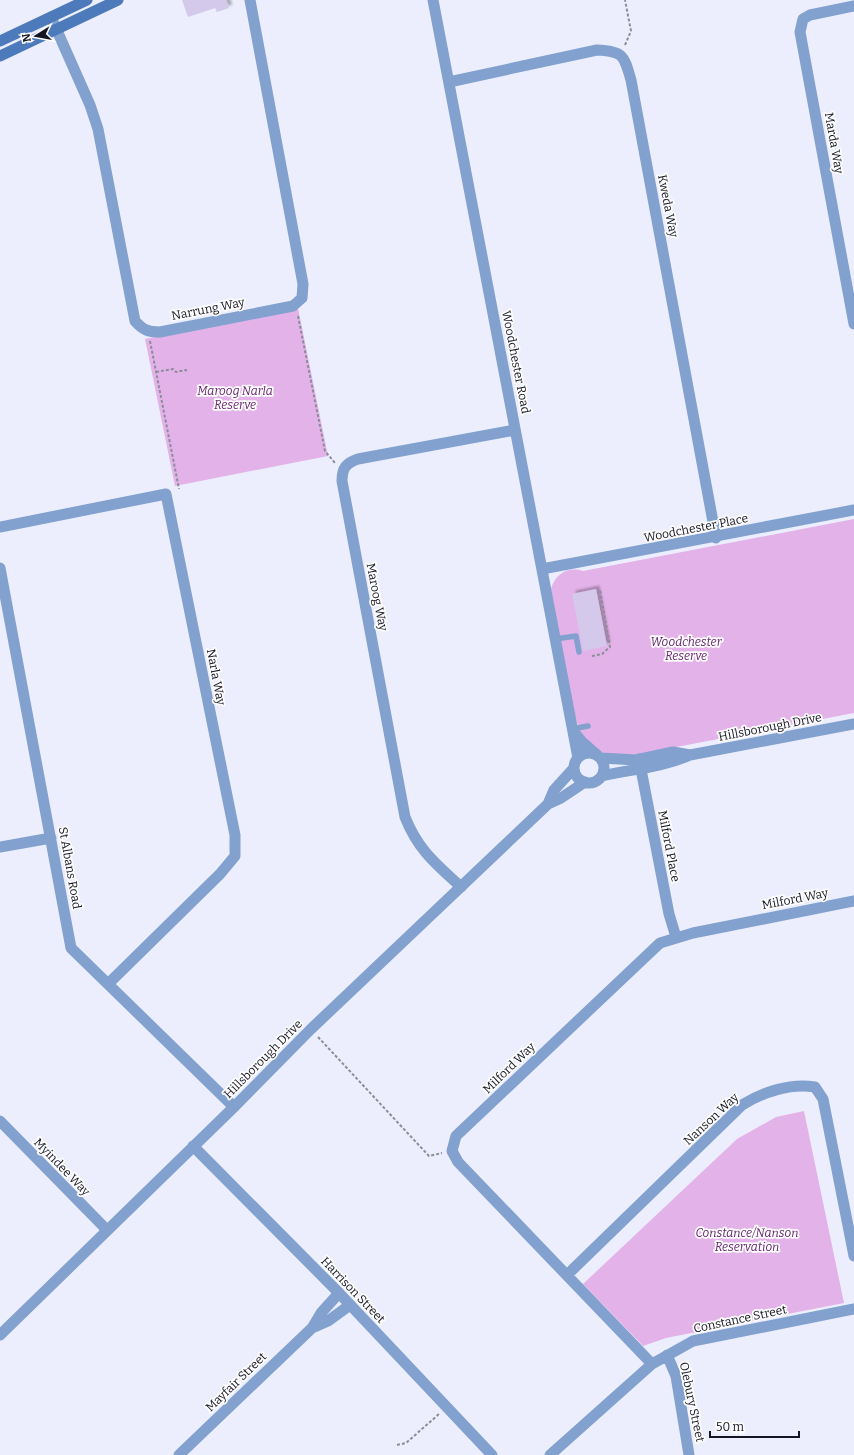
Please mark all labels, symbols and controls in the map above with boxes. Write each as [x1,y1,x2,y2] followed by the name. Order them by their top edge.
[16,16,56,56] north arrow
[19,32,34,43] text: N
[822,111,846,175] street label: Marda Way
[655,173,681,239] street label: Kweda Way
[170,295,246,323] street label: Narrung Way
[499,309,533,415] street label: Woodchester Road
[197,384,273,412] park label: Maroog Narla Reserve
[643,511,749,545] street label: Woodchester Place
[364,562,391,633] street label: Maroog Way
[650,635,723,663] park label: Woodchester Reserve
[204,648,228,707] street label: Narla Way
[717,710,823,744] street label: Hillsborough Drive
[655,809,683,883] street label: Milford Place
[56,826,84,910] street label: St Albans Road
[761,886,830,912] street label: Milford Way
[221,1017,305,1101] street label: Hillsborough Drive
[480,1039,538,1096] street label: Milford Way
[681,1090,742,1148] street label: Nanson Way
[31,1135,93,1199] street label: Myindee Way
[696,1226,798,1254] park label: Constance/Nanson Reservation
[318,1254,388,1326] street label: Harrison Street
[692,1302,788,1336] street label: Constance Street
[203,1349,270,1414] street label: Mayfair Street
[677,1361,707,1444] street label: Olebury Street
[710,1413,799,1439] scale bar
[716,1420,745,1434] text: 50 m

